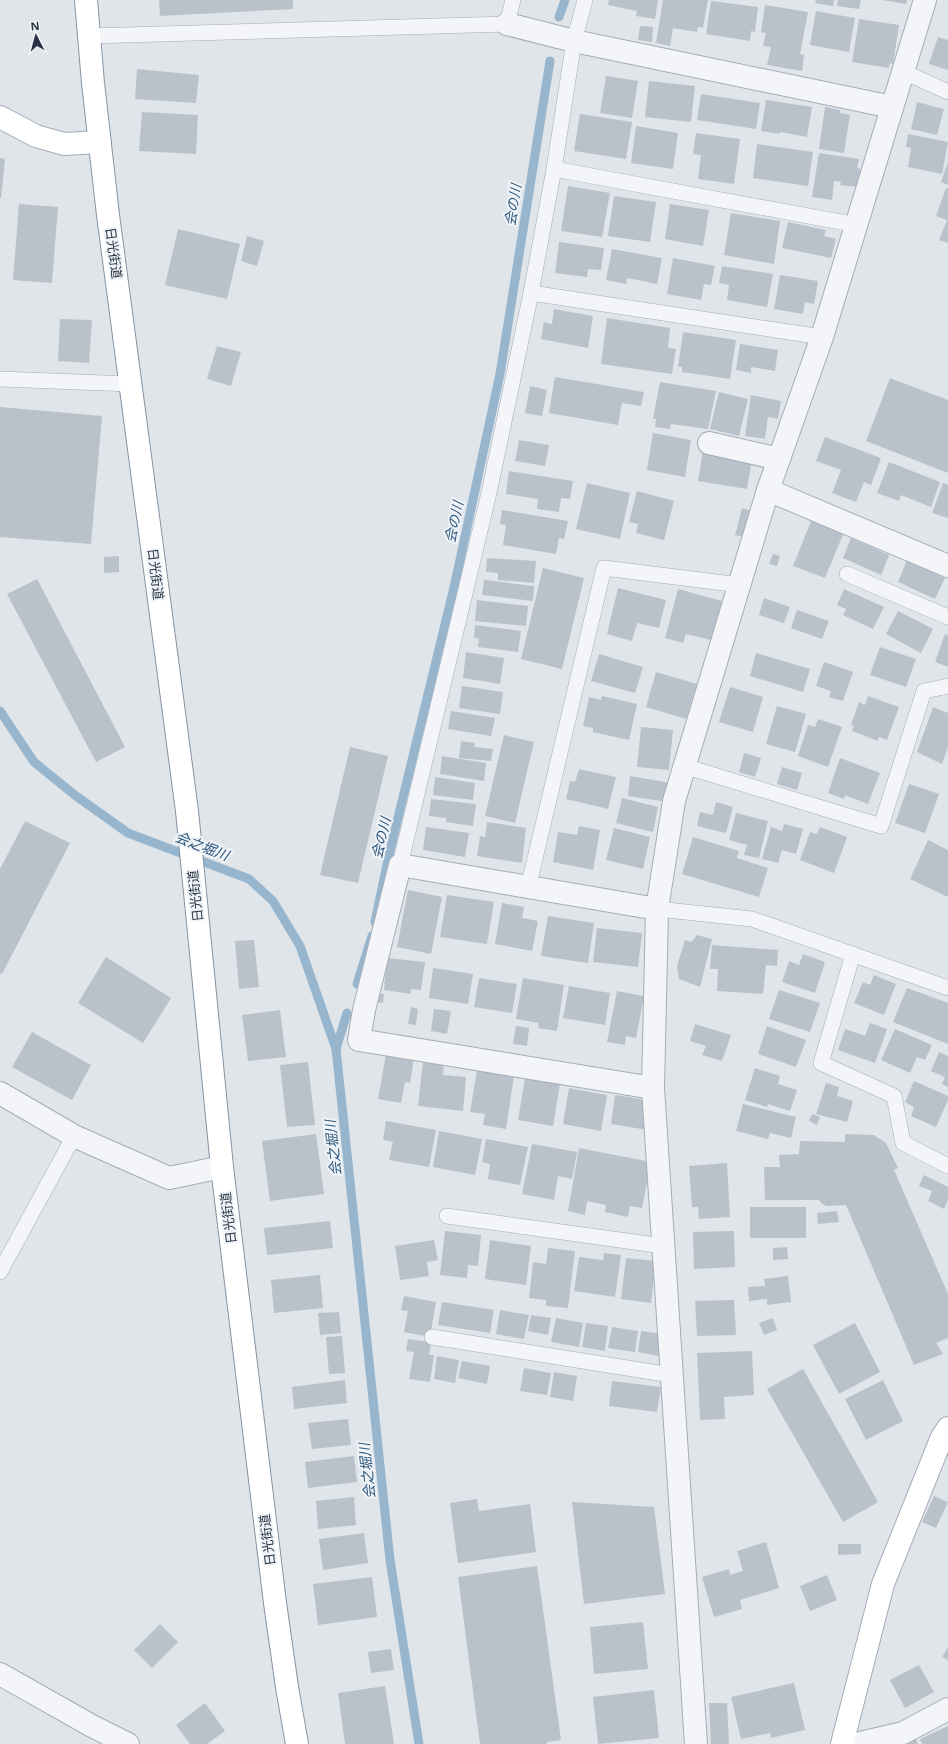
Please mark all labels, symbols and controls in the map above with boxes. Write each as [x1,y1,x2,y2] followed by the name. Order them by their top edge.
[16,16,56,56] north arrow
[30,18,40,33] text: N
[500,181,525,227] water label: 会の川
[101,226,127,280] street label: 日光街道
[440,497,468,544] water label: 会の川
[144,547,168,601] street label: 日光街道
[367,813,395,860] water label: 会の川
[173,827,234,865] water label: 会之堀川
[183,869,207,923] street label: 日光街道
[320,1117,345,1177] water label: 会之堀川
[216,1191,240,1245] street label: 日光街道
[354,1440,379,1500] water label: 会之堀川
[255,1513,279,1567] street label: 日光街道

